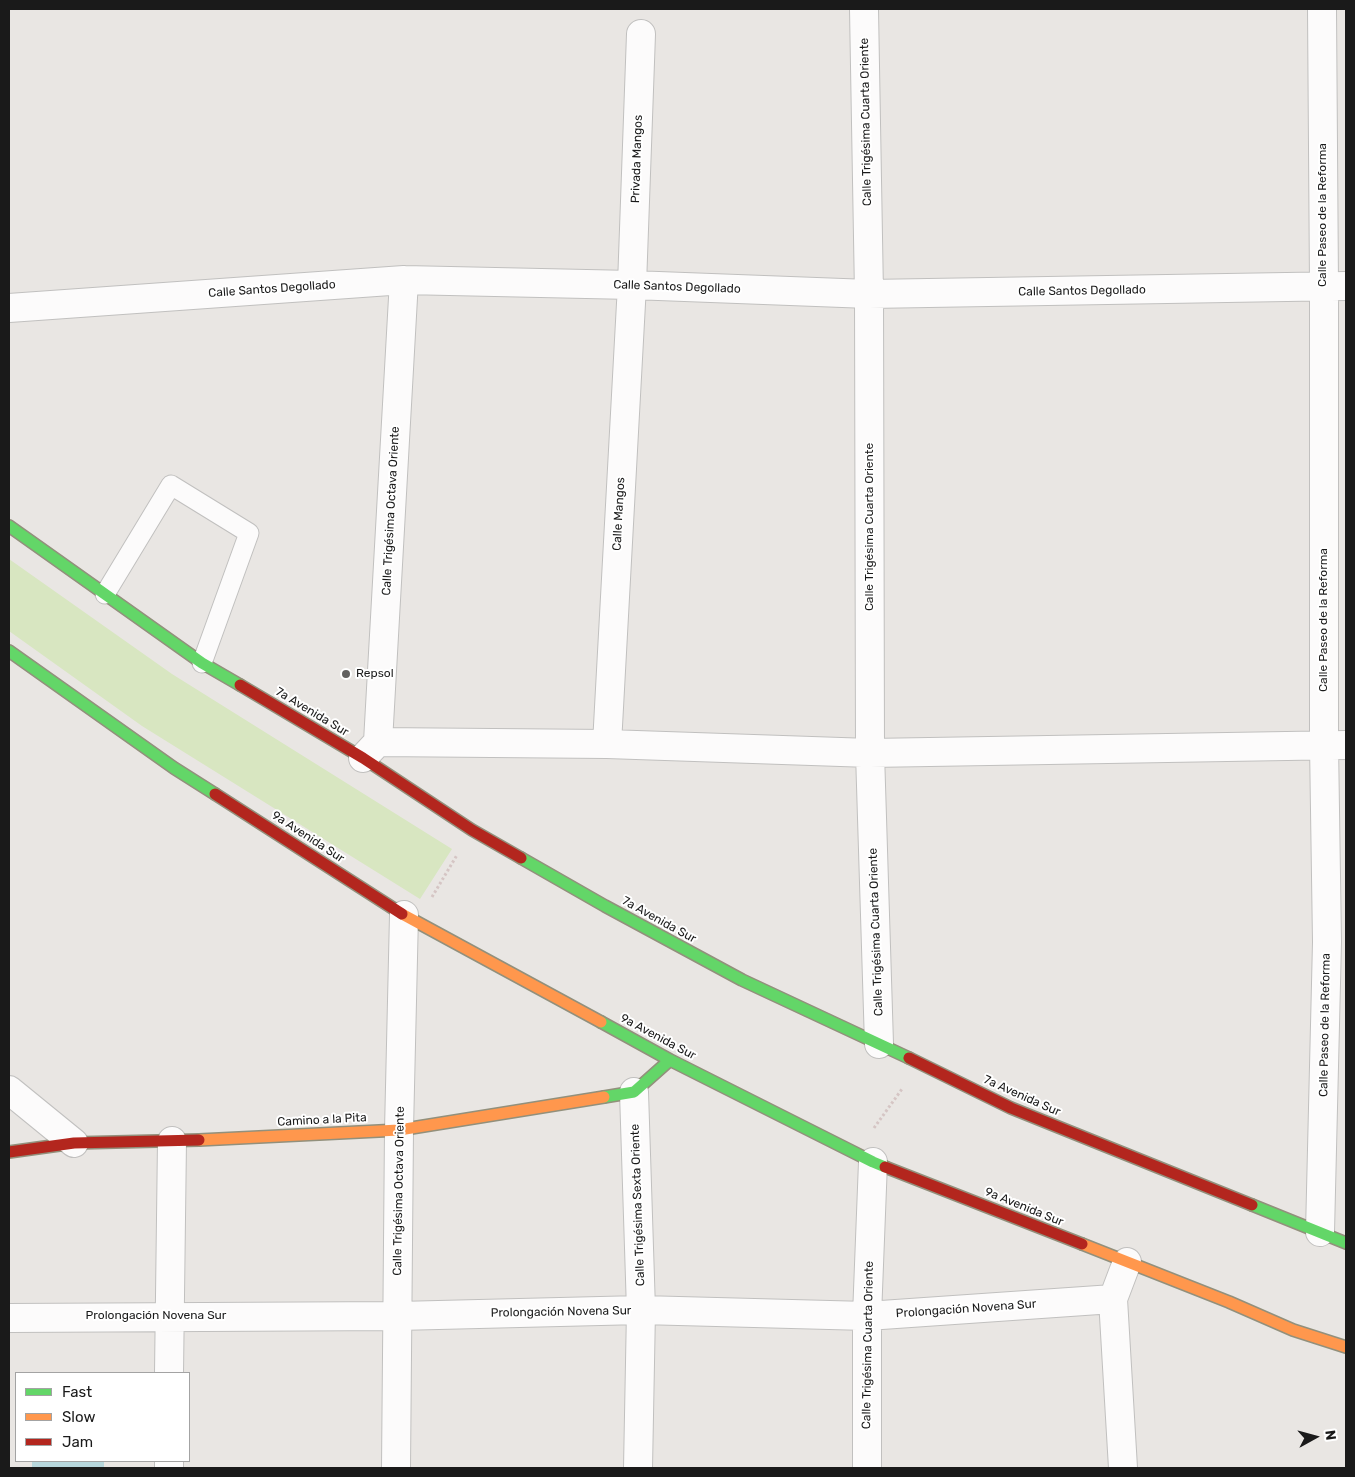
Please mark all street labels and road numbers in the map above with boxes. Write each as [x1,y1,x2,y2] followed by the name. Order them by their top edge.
[857,38,875,206] street label: Calle Trigésima Cuarta Oriente
[628,115,646,203] street label: Privada Mangos
[1316,143,1330,287] street label: Calle Paseo de la Reforma
[208,277,336,301] street label: Calle Santos Degollado
[613,278,741,296] street label: Calle Santos Degollado
[1018,283,1146,299] street label: Calle Santos Degollado
[379,426,403,596] street label: Calle Trigésima Octava Oriente
[863,443,877,611] street label: Calle Trigésima Cuarta Oriente
[610,477,628,551] street label: Calle Mangos
[1317,548,1331,692] street label: Calle Paseo de la Reforma
[273,685,351,739] street label: 7a Avenida Sur
[269,808,347,866] street label: 9a Avenida Sur
[866,848,886,1016] street label: Calle Trigésima Cuarta Oriente
[619,894,699,946] street label: 7a Avenida Sur
[1317,953,1333,1097] street label: Calle Paseo de la Reforma
[618,1011,698,1063] street label: 9a Avenida Sur
[981,1073,1063,1119] street label: 7a Avenida Sur
[390,1106,408,1276] street label: Calle Trigésima Octava Oriente
[277,1110,367,1130] street label: Camino a la Pita
[628,1124,648,1286] street label: Calle Trigésima Sexta Oriente
[983,1185,1065,1229] street label: 9a Avenida Sur
[859,1261,877,1429] street label: Calle Trigésima Cuarta Oriente
[895,1297,1037,1321] street label: Prolongación Novena Sur
[491,1304,631,1320] street label: Prolongación Novena Sur
[86,1309,226,1323] street label: Prolongación Novena Sur

